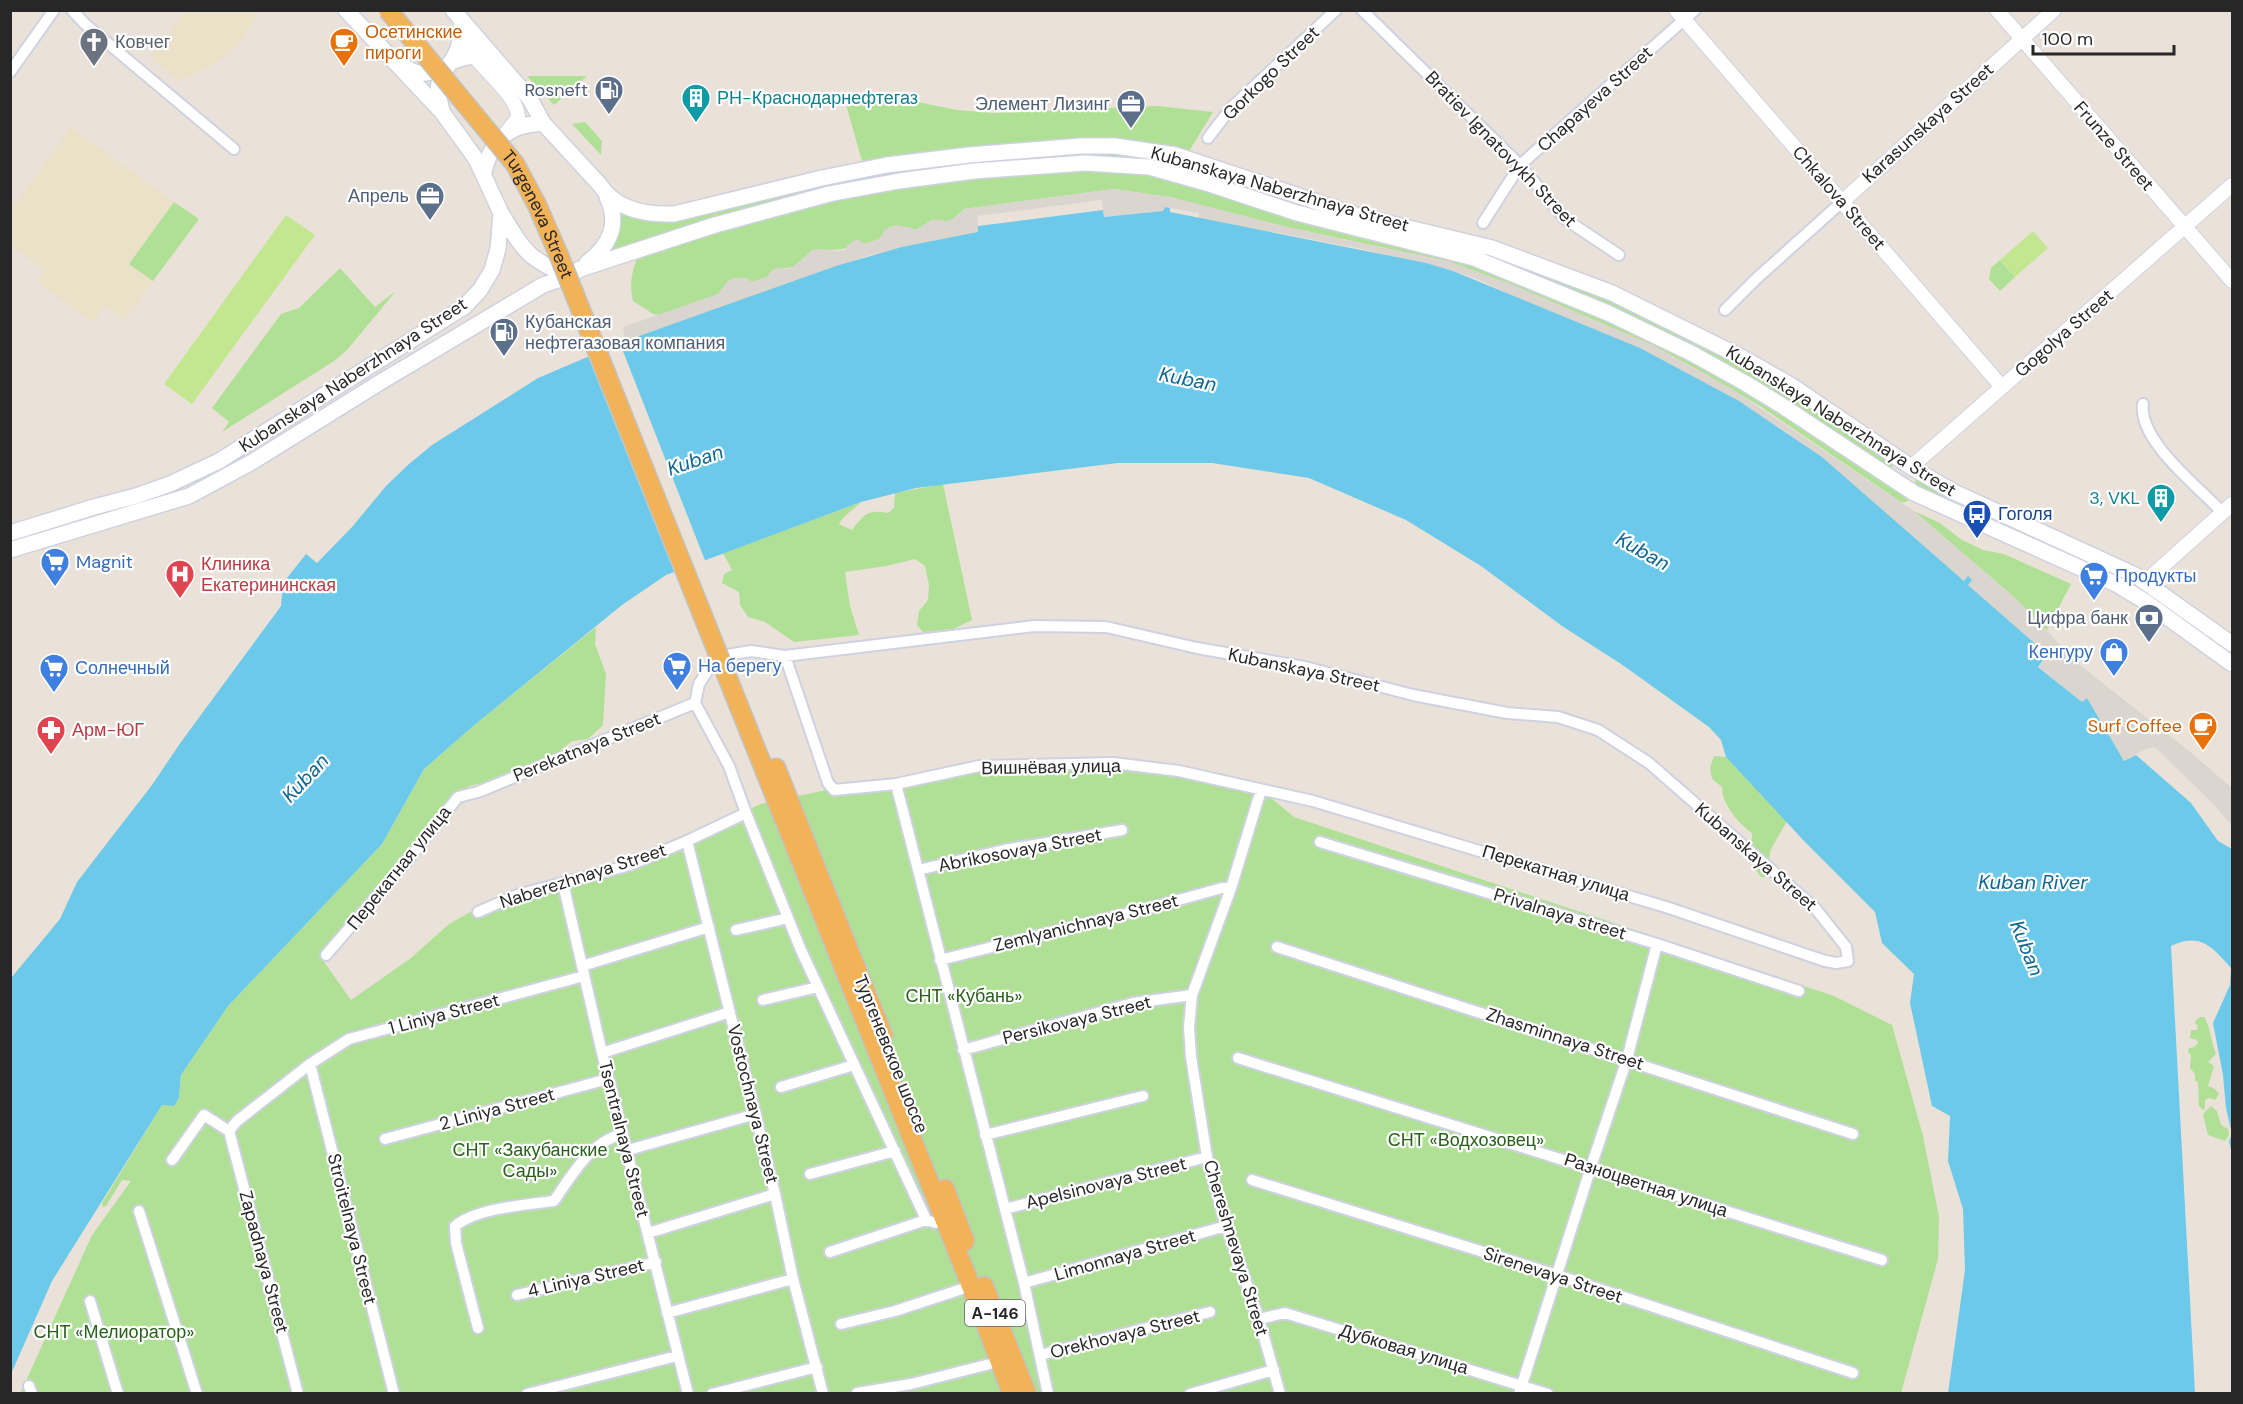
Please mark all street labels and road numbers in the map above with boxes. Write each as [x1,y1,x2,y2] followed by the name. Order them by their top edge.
[1217,21,1325,125] street label: Gorkogo Street
[1532,41,1658,157] street label: Chapayeva Street
[1857,58,1999,188] street label: Karasunskaya Street
[1420,66,1582,232] street label: Bratiev Ignatovykh Street
[2068,96,2160,196] street label: Frunze Street
[1148,141,1412,237] street label: Kubanskaya Naberzhnaya Street
[1787,141,1891,255] street label: Chkalova Street
[496,145,579,282] street label: Turgeneva Street
[2010,283,2118,383] street label: Gogolya Street
[234,292,472,458] street label: Kubanskaya Naberzhnaya Street
[1721,340,1961,502] street label: Kubanskaya Naberzhnaya Street
[1226,642,1382,698] street label: Kubanskaya Street
[510,706,664,788] street label: Perekatnaya Street
[981,754,1122,780] street label: Вишнёвая улица
[1690,797,1822,917] street label: Kubanskaya Street
[342,800,457,935] street label: Перекатная улица
[936,822,1104,878] street label: Abrikosovaya Street
[497,838,669,914] street label: Naberezhnaya Street
[1479,839,1634,907] street label: Перекатная улица
[1491,882,1629,946] street label: Privalnaya street
[991,888,1181,958] street label: Zemlyanichnaya Street
[848,971,934,1137] street label: Тургеневское шоссе
[386,988,502,1040] street label: 1 Liniya Street
[1000,990,1154,1050] street label: Persikovaya Street
[1483,1002,1647,1076] street label: Zhasminnaya Street
[722,1022,784,1186] street label: Vostochnaya Street
[593,1058,655,1220] street label: Tsentralnaya Street
[437,1082,557,1136] street label: 2 Liniya Street
[1561,1147,1732,1223] street label: Разноцветная улица
[322,1151,382,1307] street label: Stroitelnaya Street
[1023,1151,1189,1215] street label: Apelsinovaya Street
[1198,1157,1274,1339] street label: Chereshnevaya Street
[233,1188,295,1336] street label: Zapadnaya Street
[1052,1223,1198,1287] street label: Limonnaya Street
[1480,1241,1626,1309] street label: Sirenevaya Street
[525,1253,647,1303] street label: 4 Liniya Street
[965,1300,1025,1326] road number: А-146
[1048,1304,1202,1364] street label: Orekhovaya Street
[1337,1318,1472,1380] street label: Дубковая улица

